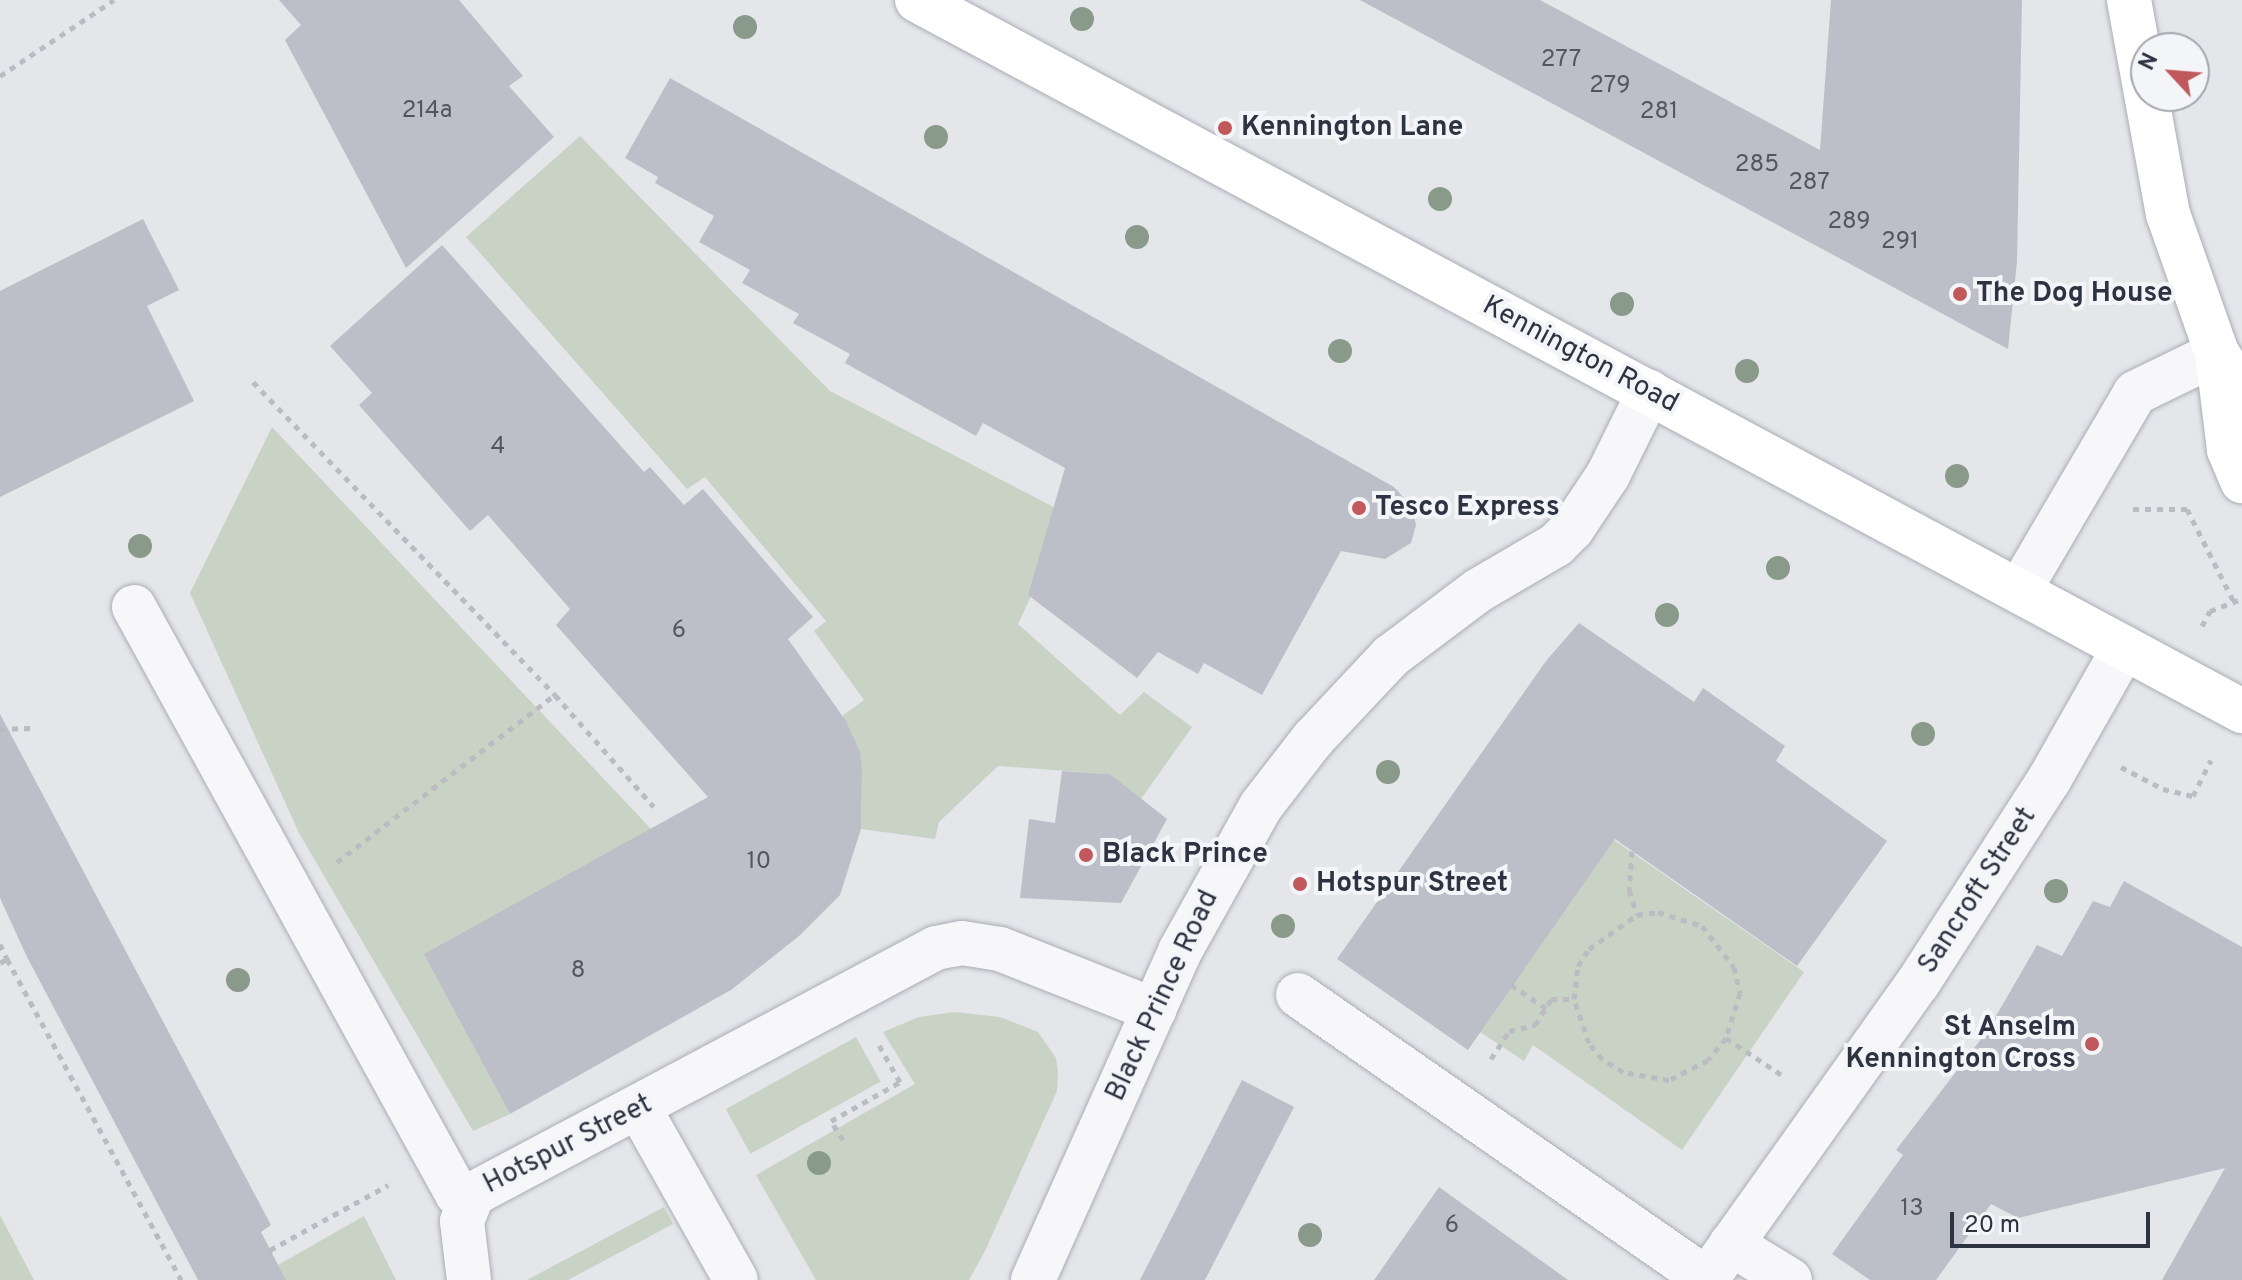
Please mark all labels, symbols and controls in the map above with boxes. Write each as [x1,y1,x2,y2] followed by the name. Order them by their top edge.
[2130,32,2210,112] north arrow
[1541,47,1581,75] house number: 277
[2134,49,2165,75] text: N
[1589,73,1631,101] house number: 279
[402,98,452,126] house number: 214a
[1640,99,1678,127] house number: 281
[1241,111,1463,145] place label: Kennington Lane
[1216,119,1234,137] marker: Kennington Lane
[1735,152,1779,180] house number: 285
[1788,170,1830,198] house number: 287
[1827,209,1871,237] house number: 289
[1881,229,1919,257] house number: 291
[1976,277,2173,311] place label: The Dog House
[1951,285,1969,303] marker: The Dog House
[1476,289,1684,421] street label: Kennington Road
[491,434,505,462] house number: 4
[1375,491,1560,525] place label: Tesco Express
[1350,499,1368,517] marker: Tesco Express
[672,618,686,646] house number: 6
[1912,802,2044,980] street label: Sancroft Street
[1102,838,1268,872] place label: Black Prince
[1077,846,1095,864] marker: Black Prince
[747,849,771,877] house number: 10
[1316,867,1508,901] place label: Hotspur Street
[1291,875,1309,893] marker: Hotspur Street
[1099,885,1227,1107] street label: Black Prince Road
[571,958,585,986] house number: 8
[1846,1011,2076,1077] place label: St Anselm Kennington Cross
[2083,1035,2101,1053] marker: St Anselm Kennington Cross
[478,1088,658,1202] street label: Hotspur Street
[1900,1196,1924,1224] house number: 13
[1954,1196,2154,1246] scale bar
[1964,1211,2020,1241] text: 20 m
[1445,1213,1459,1241] house number: 6

